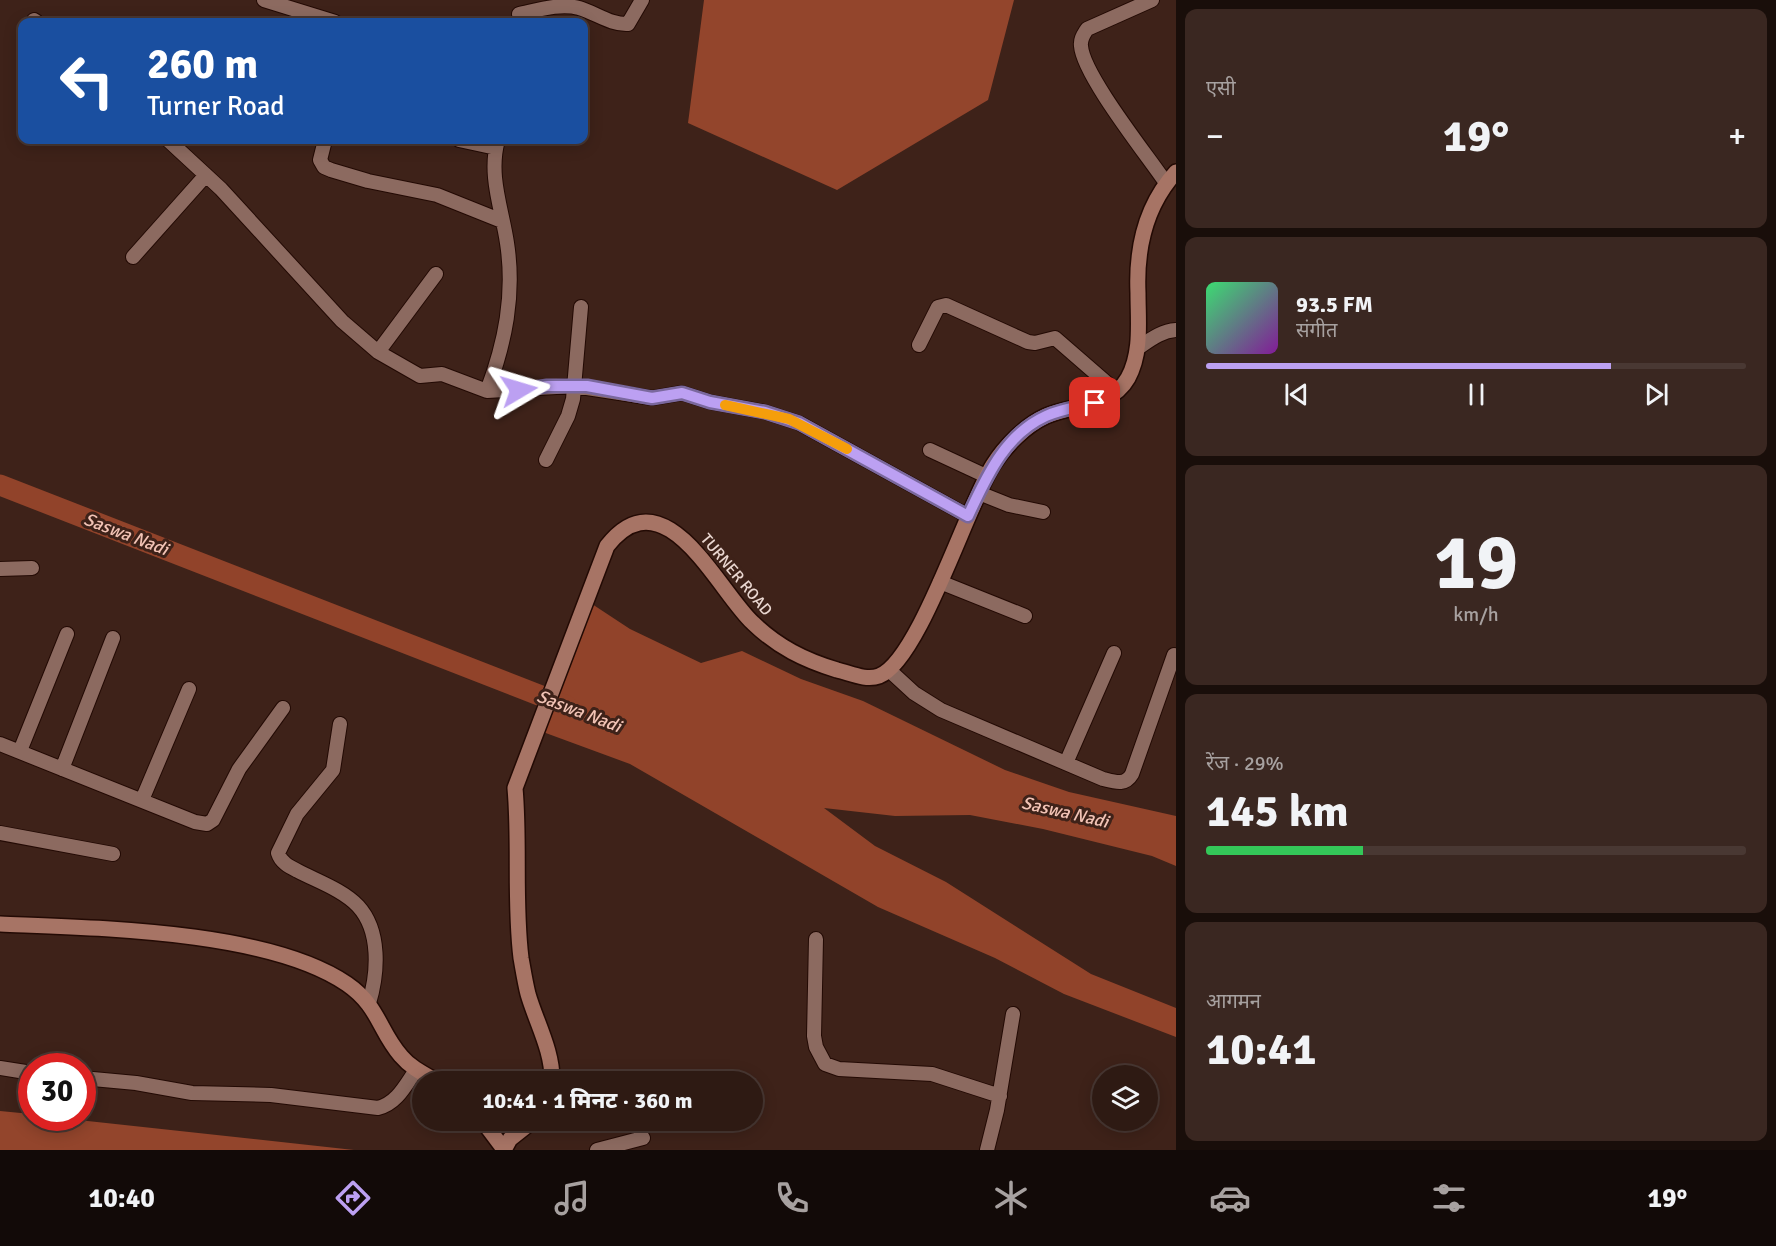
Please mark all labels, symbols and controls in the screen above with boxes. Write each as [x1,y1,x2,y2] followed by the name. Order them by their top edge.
[147,39,258,90] text: 260 m
[48,42,126,120] icon: left
[1206,76,1236,101] text: एसी
[147,90,285,123] text: Turner Road
[1443,109,1509,164] text: 19°
[1206,116,1224,157] text: −
[1728,116,1746,157] text: +
[1296,291,1373,318] text: 93.5 FM
[1296,318,1337,343] text: संगीत
[487,358,551,422] position arrow
[1069,377,1120,428] pin
[1280,378,1313,411] icon: previous
[1460,378,1493,411] icon: pause
[1640,378,1673,411] icon: next
[1078,386,1111,419] icon: arrive
[81,508,173,561] water label: Saswa Nadi
[1434,515,1518,611] text: 19
[696,529,776,620] street label: TURNER ROAD
[1453,602,1499,627] text: km/h
[534,685,626,738] water label: Saswa Nadi
[1206,751,1284,776] text: रेंज · 29%
[1206,784,1349,839] text: 145 km
[1019,791,1113,833] water label: Saswa Nadi
[1206,989,1261,1014] text: आगमन
[1206,1022,1316,1077] text: 10:41
[18,1053,96,1131] speed limit sign: 30
[1092,1065,1158,1131] map controls
[1092,1065,1158,1131] button: layers
[482,1087,693,1114] text: 10:41 · 1 मिनट · 360 m
[332,1177,374,1219] icon: directions
[551,1177,593,1219] icon: music
[771,1177,813,1219] icon: phone
[990,1177,1032,1219] icon: climate
[1209,1177,1251,1219] icon: car
[1428,1177,1470,1219] icon: filters
[89,1182,155,1215] text: 10:40
[1647,1182,1687,1215] text: 19°

